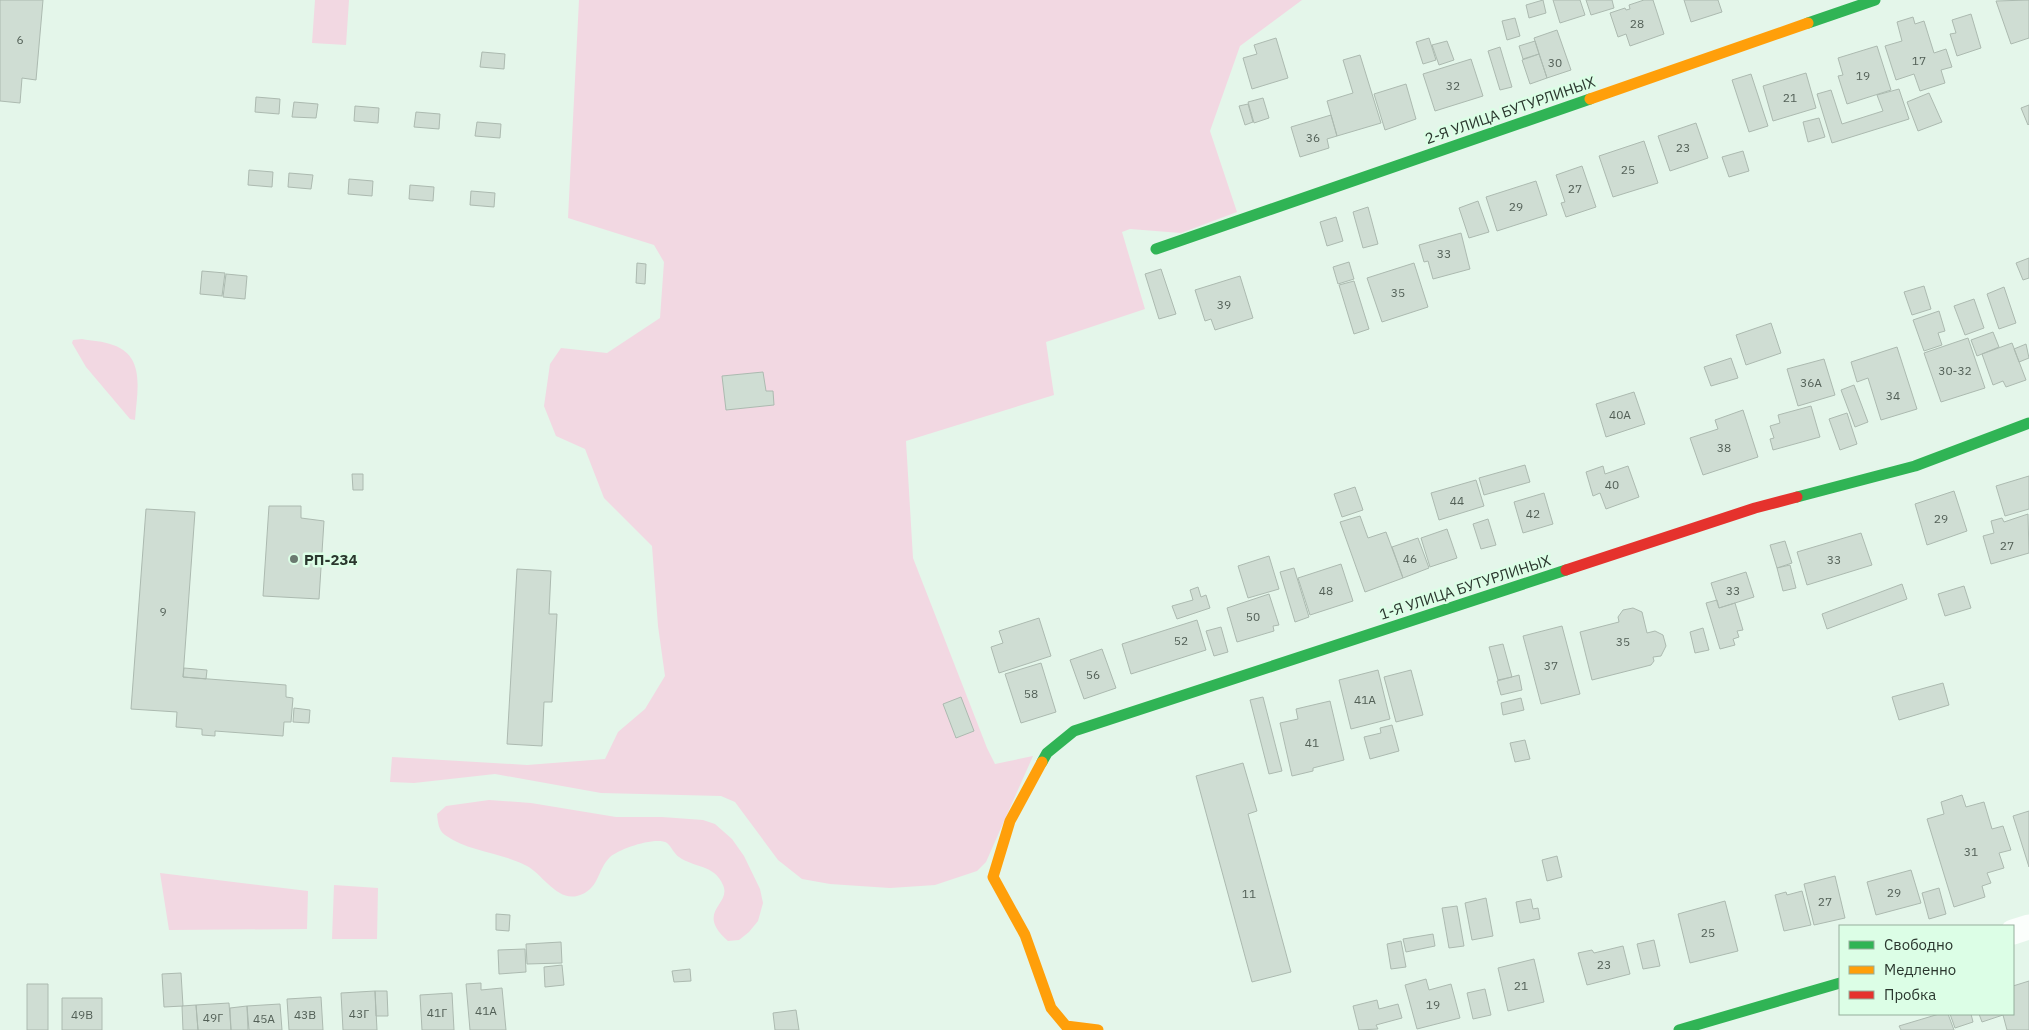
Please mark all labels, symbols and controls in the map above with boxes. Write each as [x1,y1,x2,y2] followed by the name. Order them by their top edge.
[1630,16,1644,31] house number: 28
[16,32,24,47] house number: 6
[1912,53,1926,68] house number: 17
[1548,55,1562,70] house number: 30
[1856,68,1870,83] house number: 19
[1422,72,1598,148] street label: 2-Я УЛИЦА БУТУРЛИНЫХ
[1446,78,1460,93] house number: 32
[1783,90,1797,105] house number: 21
[1306,130,1320,145] house number: 36
[1676,140,1690,155] house number: 23
[1621,162,1635,177] house number: 25
[1568,181,1582,196] house number: 27
[1509,199,1523,214] house number: 29
[1437,246,1451,261] house number: 33
[1391,285,1405,300] house number: 35
[1217,297,1231,312] house number: 39
[1938,363,1972,378] house number: 30-32
[1800,375,1822,390] house number: 36А
[1886,388,1900,403] house number: 34
[1609,407,1631,422] house number: 40А
[1717,440,1731,455] house number: 38
[1605,477,1619,492] house number: 40
[1450,493,1464,508] house number: 44
[1526,506,1540,521] house number: 42
[1934,511,1948,526] house number: 29
[2000,538,2014,553] house number: 27
[304,550,358,569] place label: РП-234
[1377,550,1553,624] street label: 1-Я УЛИЦА БУТУРЛИНЫХ
[1403,551,1417,566] house number: 46
[1827,552,1841,567] house number: 33
[288,553,300,565] marker: РП-234
[1319,583,1333,598] house number: 48
[1726,583,1740,598] house number: 33
[159,604,167,619] house number: 9
[1246,609,1260,624] house number: 50
[1174,633,1188,648] house number: 52
[1616,634,1630,649] house number: 35
[1544,658,1558,673] house number: 37
[1086,667,1100,682] house number: 56
[1024,686,1038,701] house number: 58
[1354,692,1376,707] house number: 41А
[1305,735,1319,750] house number: 41
[1964,844,1978,859] house number: 31
[1887,885,1901,900] house number: 29
[1242,886,1256,901] house number: 11
[1818,894,1832,909] house number: 27
[1701,925,1715,940] house number: 25
[1839,925,2014,1015] legend
[1884,935,1953,954] text: Свободно
[1597,957,1611,972] house number: 23
[1884,960,1956,979] text: Медленно
[1514,978,1528,993] house number: 21
[1884,985,1936,1004] text: Пробка
[1426,997,1440,1012] house number: 19
[475,1003,497,1018] house number: 41А
[427,1005,447,1020] house number: 41Г
[349,1006,369,1021] house number: 43Г
[71,1007,93,1022] house number: 49В
[294,1007,316,1022] house number: 43В
[203,1010,223,1025] house number: 49Г
[253,1011,275,1026] house number: 45А

